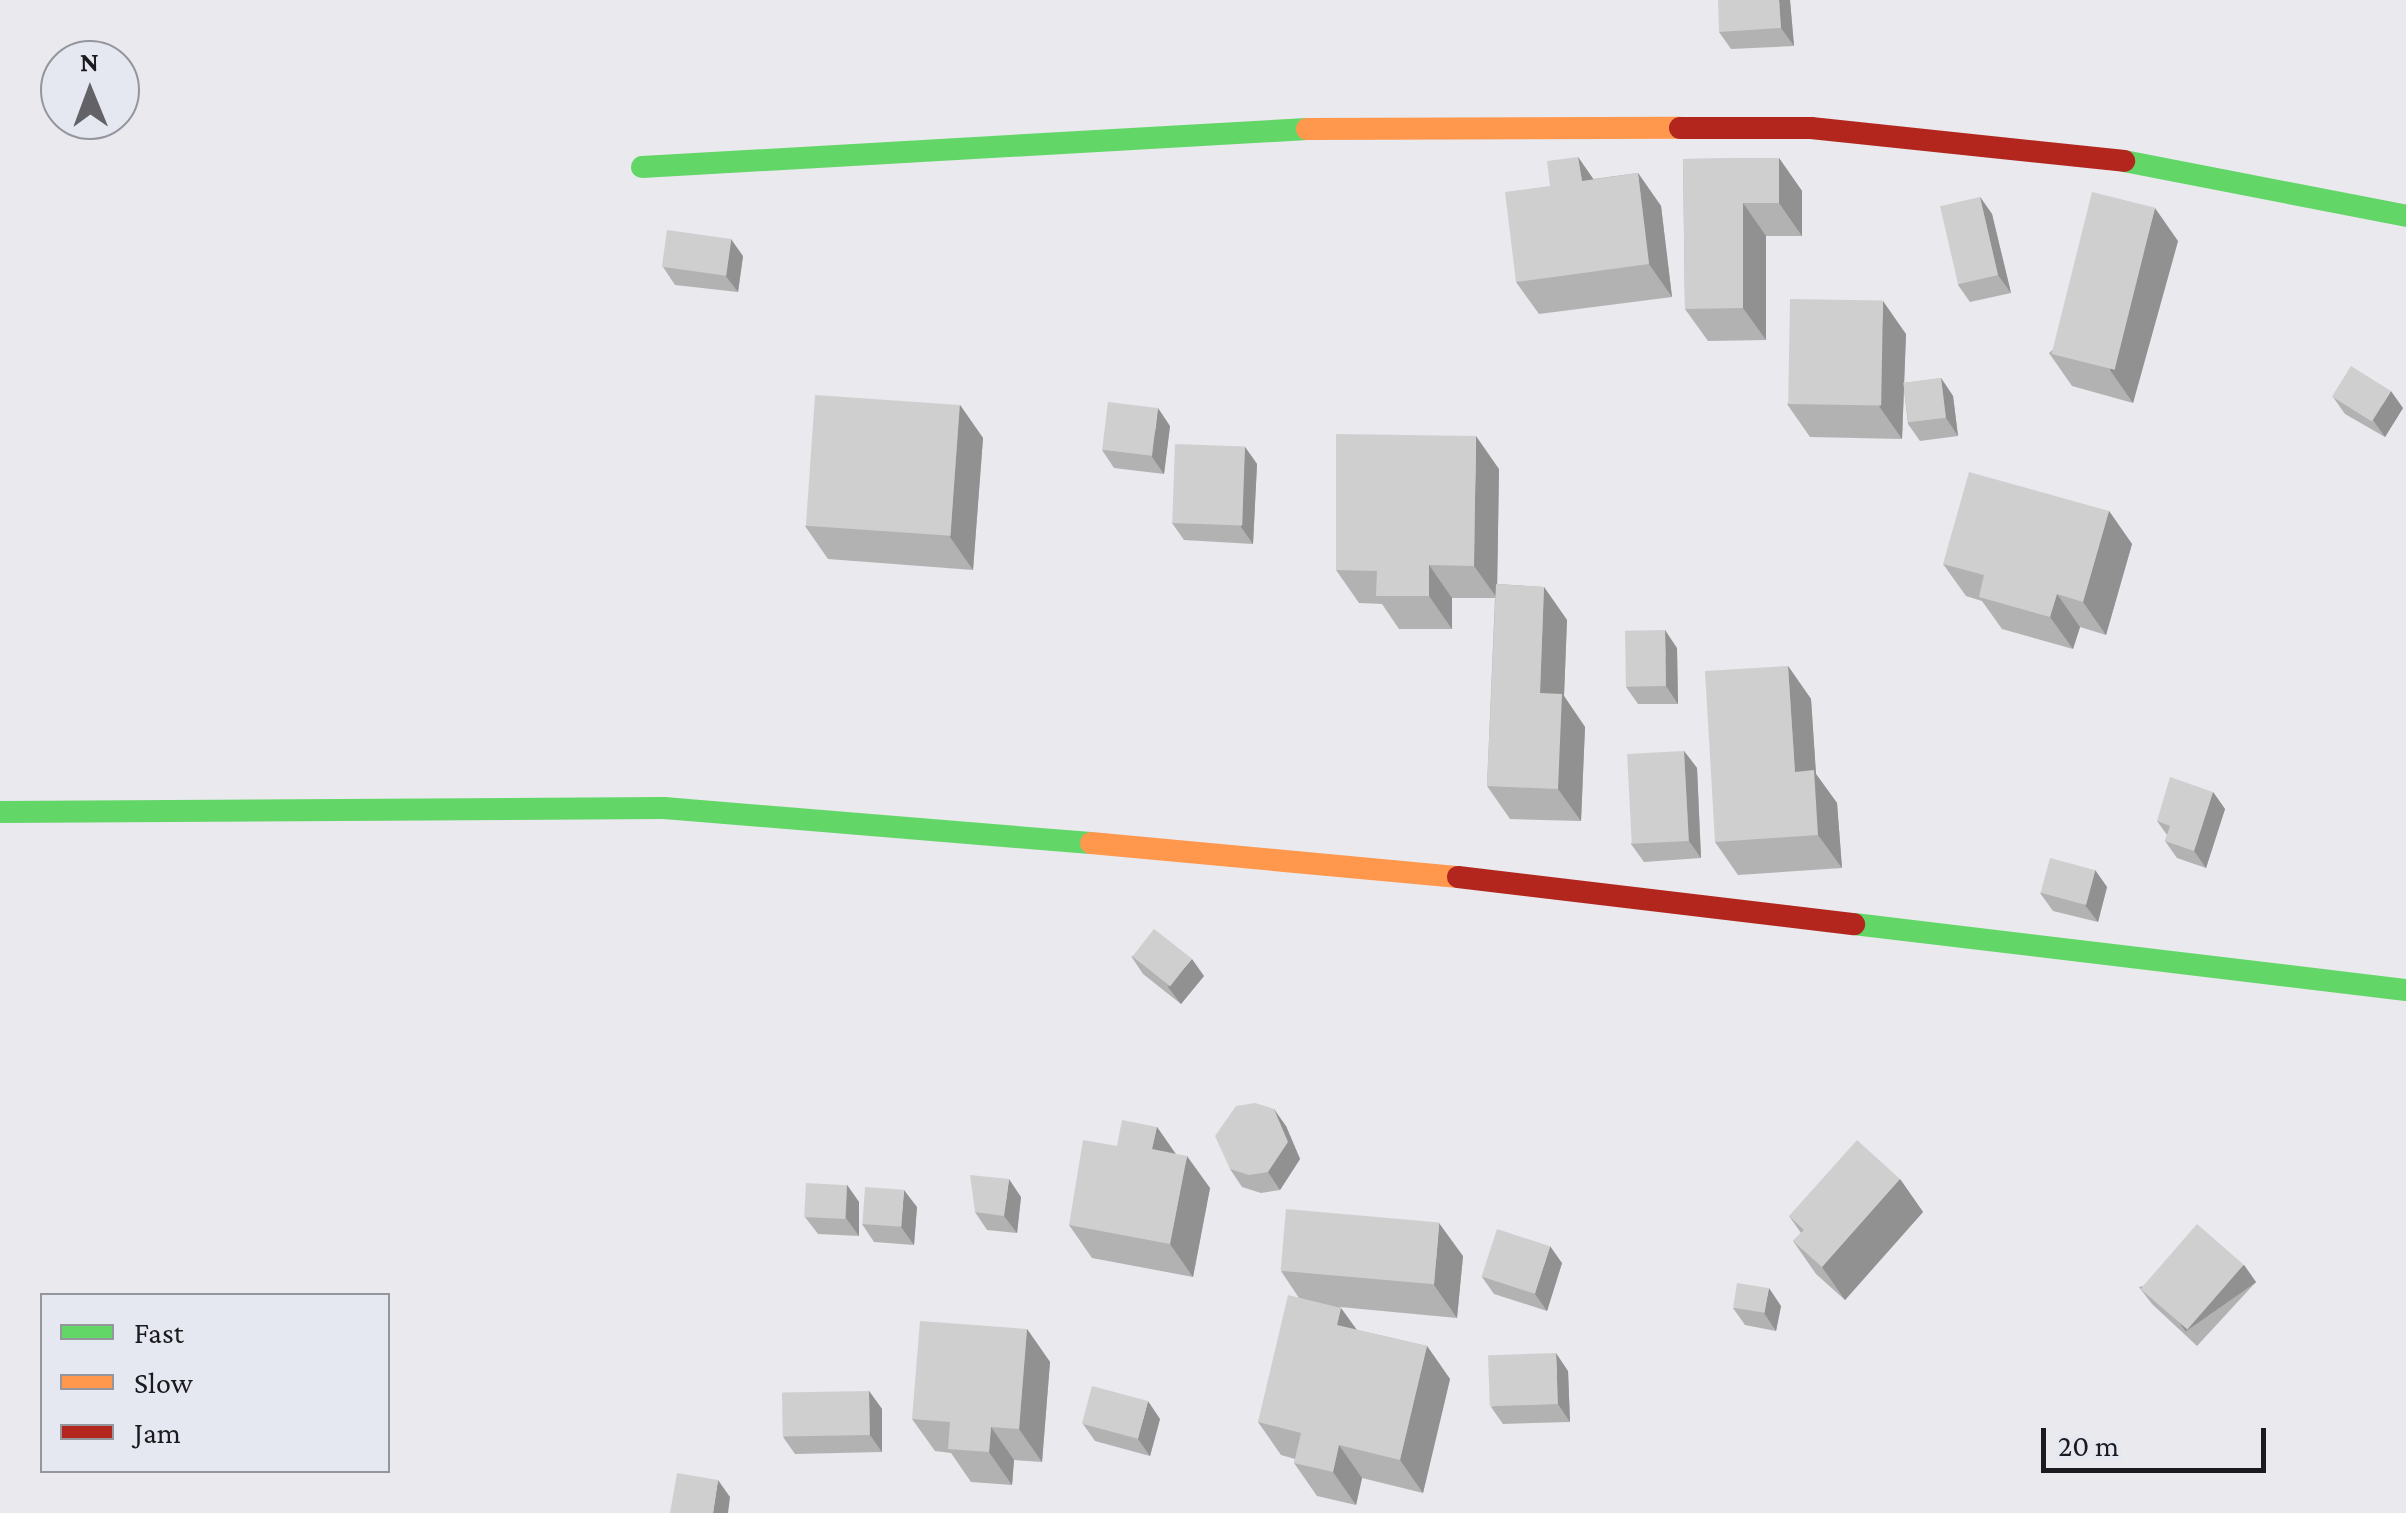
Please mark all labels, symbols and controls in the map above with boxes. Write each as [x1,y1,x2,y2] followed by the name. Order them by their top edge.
[40,40,140,140] north arrow
[80,46,99,77] text: N
[40,1293,390,1473] legend
[134,1316,184,1349] text: Fast
[134,1366,193,1399] text: Slow
[2046,1408,2271,1470] scale bar
[134,1416,181,1449] text: Jam
[2058,1429,2119,1462] text: 20 m

